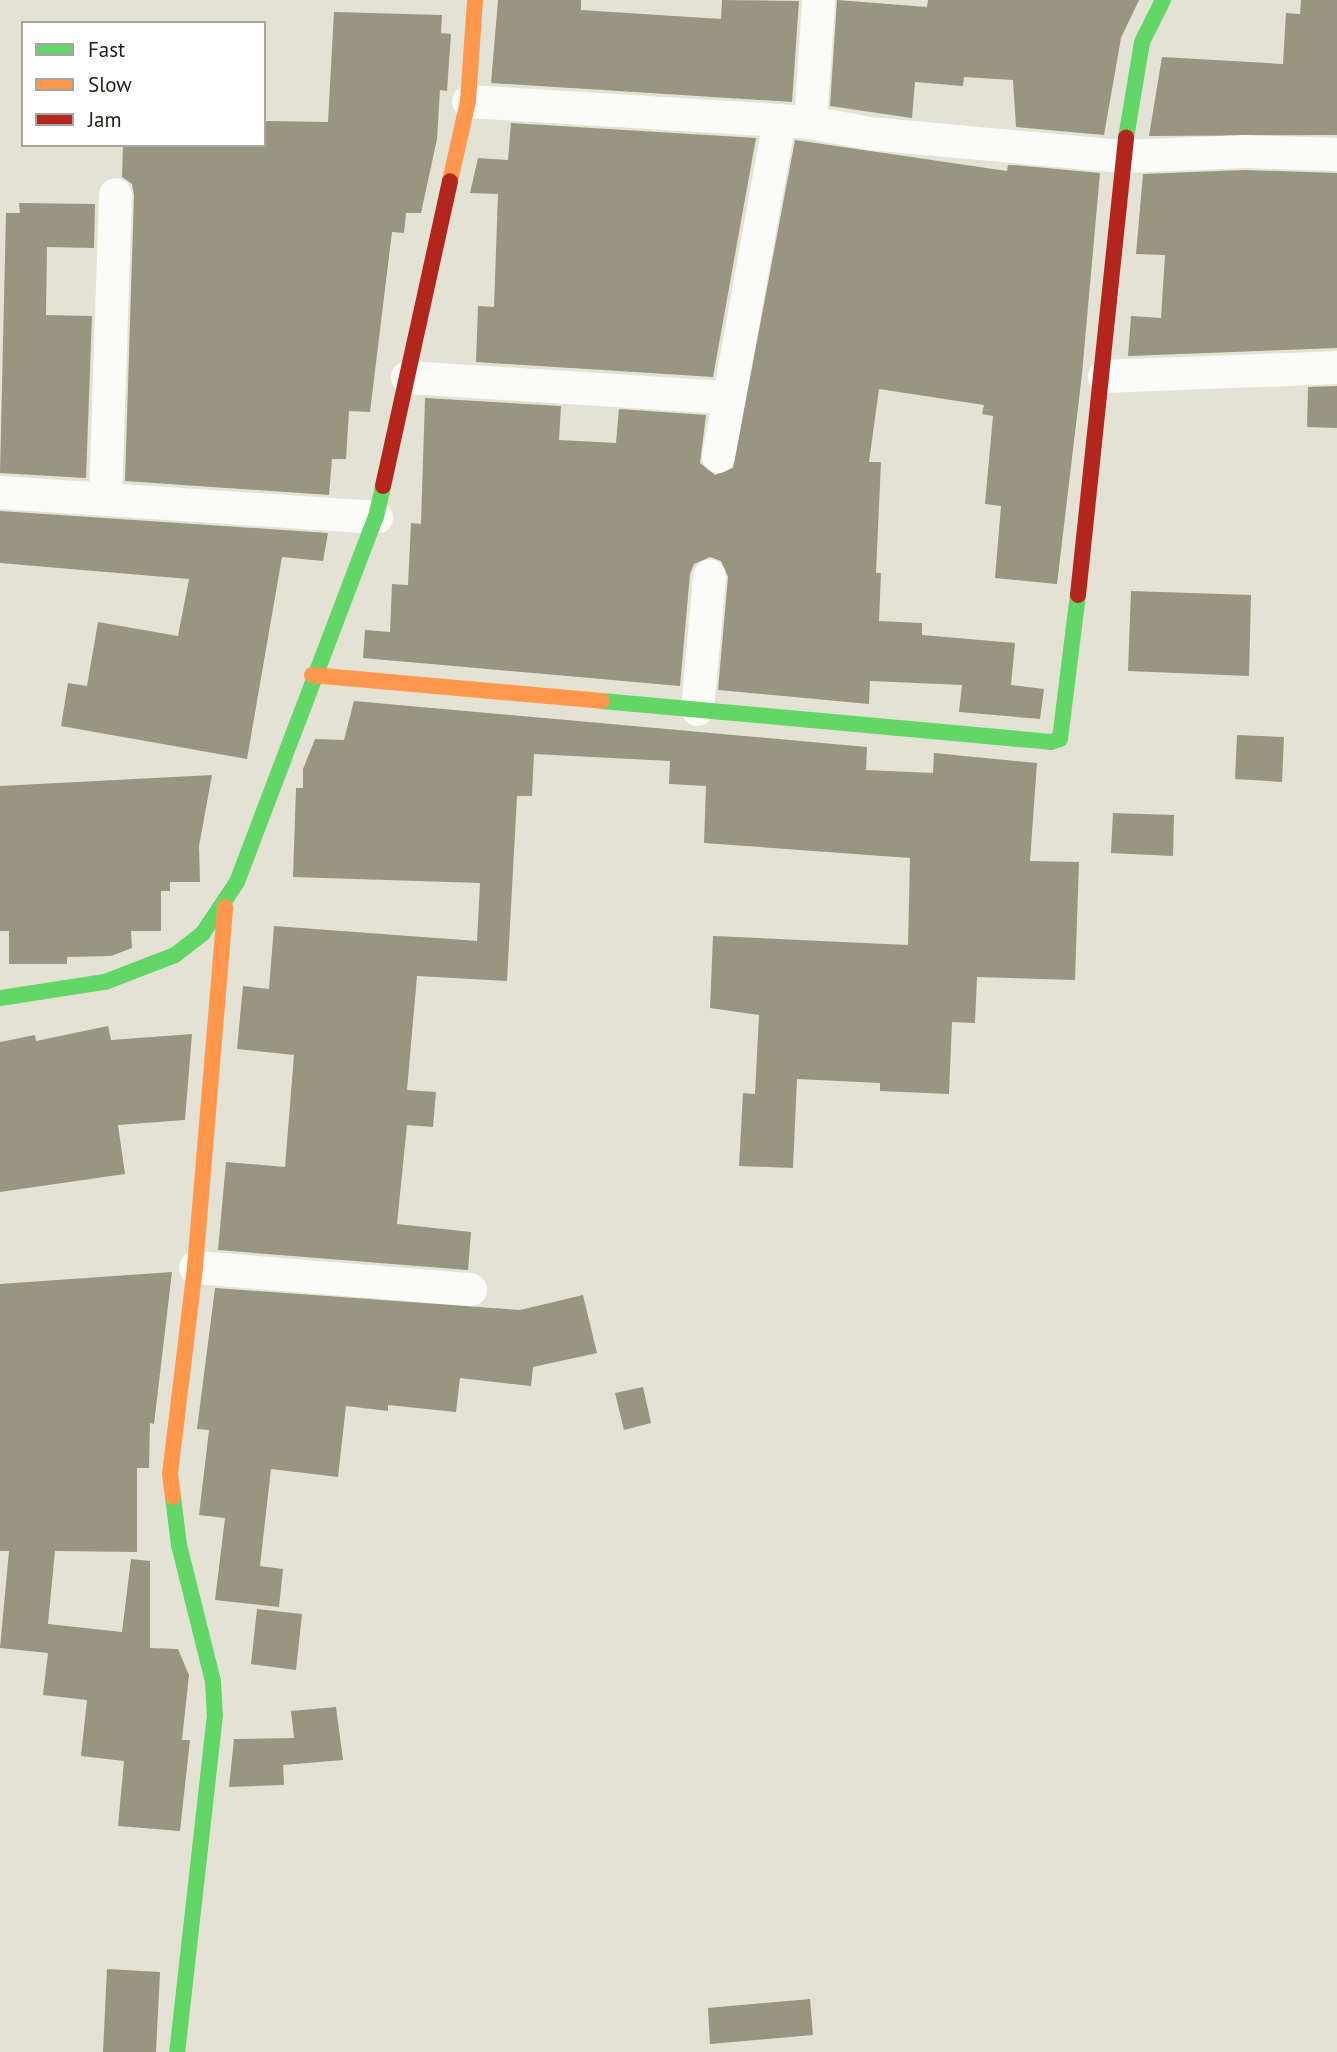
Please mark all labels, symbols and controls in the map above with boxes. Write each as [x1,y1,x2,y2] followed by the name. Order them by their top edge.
[21,21,266,147] legend
[88,36,125,63] text: Fast
[88,71,132,98] text: Slow
[88,106,122,133] text: Jam

